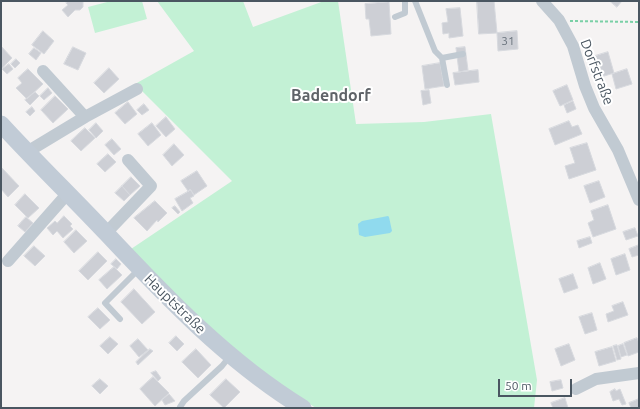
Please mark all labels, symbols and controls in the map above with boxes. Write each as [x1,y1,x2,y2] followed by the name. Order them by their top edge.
[501,34,515,48] house number: 31
[577,37,617,107] street label: Dorfstraße
[291,86,371,106] district label: Badendorf
[141,271,209,337] street label: Hauptstraße
[500,371,574,397] scale bar
[505,379,532,392] text: 50 m

